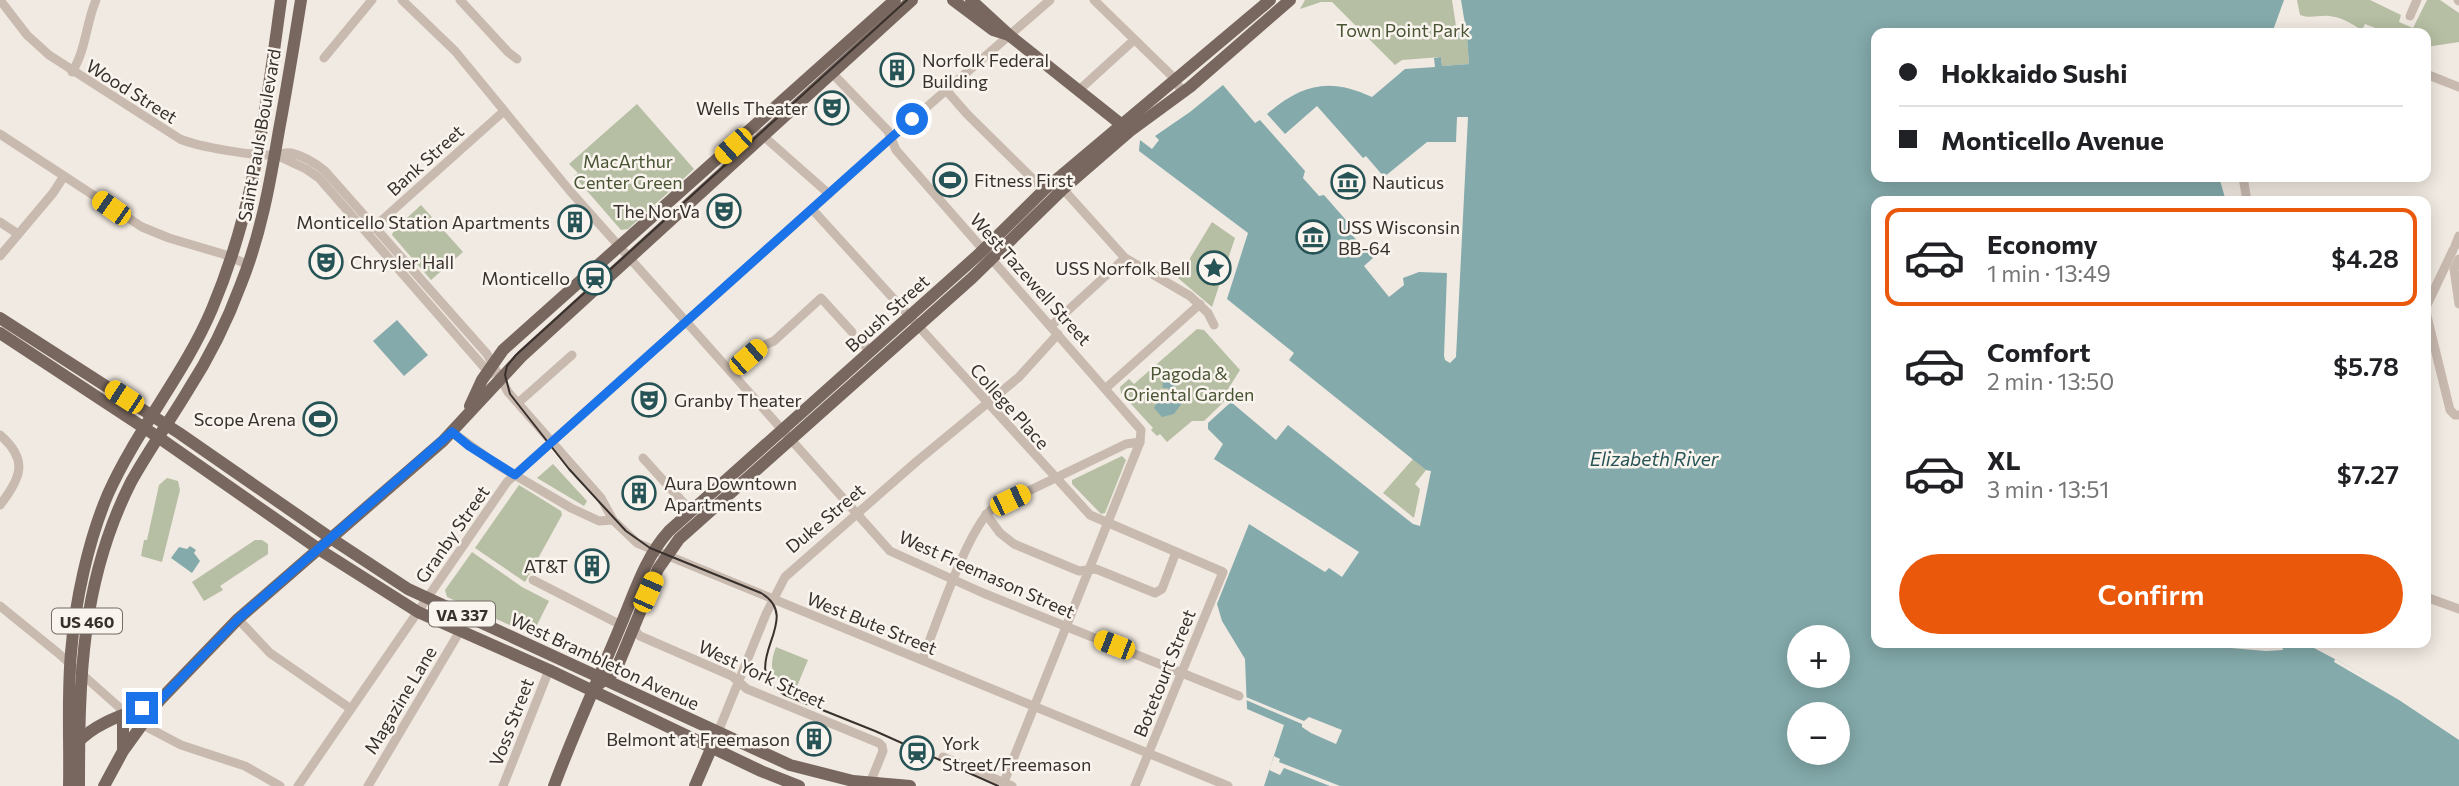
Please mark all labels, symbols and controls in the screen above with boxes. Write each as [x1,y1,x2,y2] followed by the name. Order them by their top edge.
[1336,19,1470,41] park label: Town Point Park
[233,47,285,223] street label: Saint Pauls Boulevard
[922,49,1049,92] place label: Norfolk Federal Building
[878,51,916,89] building icon: Norfolk Federal Building
[82,54,182,128] street label: Wood Street
[1941,57,2127,88] text: Hokkaido Sushi
[813,89,851,127] theatre icon: Wells Theater
[696,97,808,119] place label: Wells Theater
[896,103,928,135] route start
[382,120,468,200] street label: Bank Street
[711,124,756,168] car
[1941,124,2164,155] text: Monticello Avenue
[574,150,682,193] park label: MacArthur Center Green
[931,161,969,199] sports icon: Fitness First
[1329,163,1367,201] museum icon: Nauticus
[974,169,1073,191] place label: Fitness First
[1372,171,1444,193] place label: Nauticus
[88,187,135,229] car
[705,192,743,230] theatre icon: The NorVa
[613,200,700,222] place label: The NorVa
[556,203,594,241] building icon: Monticello Station Apartments
[966,208,1096,350] street label: West Tazewell Street
[296,211,550,233] place label: Monticello Station Apartments
[1338,216,1460,259] place label: USS Wisconsin BB-64
[1294,218,1332,256] museum icon: USS Wisconsin BB-64
[1903,226,1966,289] icon: car
[1987,228,2098,259] text: Economy
[2331,242,2399,273] text: $4.28
[307,243,345,281] theatre icon: Chrysler Hall
[1195,249,1233,287] place icon: USS Norfolk Bell
[350,251,454,273] place label: Chrysler Hall
[1055,257,1190,279] place label: USS Norfolk Bell
[576,259,614,297] station icon: Monticello
[1987,259,2111,287] text: 1 min · 13:49
[481,267,570,289] place label: Monticello
[841,270,933,356] street label: Boush Street
[1903,334,1966,397] icon: car
[726,335,771,379] car
[1987,336,2090,367] text: Comfort
[2333,350,2399,381] text: $5.78
[966,359,1054,453] street label: College Place
[1124,362,1254,405] park label: Pagoda & Oriental Garden
[1987,367,2114,395] text: 2 min · 13:50
[101,377,148,417] car
[630,381,668,419] theatre icon: Granby Theater
[674,389,802,411] place label: Granby Theater
[301,400,339,438] sports icon: Scope Arena
[194,408,296,430] place label: Scope Arena
[1903,442,1966,505] icon: car
[1987,444,2021,475] text: XL
[1590,447,1720,470] water label: Elizabeth River
[2337,458,2399,489] text: $7.27
[664,472,797,515] place label: Aura Downtown Apartments
[620,474,658,512] building icon: Aura Downtown Apartments
[1987,475,2109,503] text: 3 min · 13:51
[781,479,869,557] street label: Duke Street
[410,481,494,587] street label: Granby Street
[987,481,1034,519] car
[896,525,1078,623] street label: West Freemason Street
[573,547,611,585] building icon: AT&T
[1899,554,2403,634] button: Confirm
[524,555,568,577] place label: AT&T
[630,569,667,615] car
[804,587,940,659] street label: West Bute Street
[429,601,495,626] road number: VA 337
[1128,606,1200,740] street label: Botetourt Street
[52,608,122,634] road number: US 460
[507,608,703,714] street label: West Brambleton Avenue
[1787,625,1850,765] map controls
[1787,625,1850,688] button: +
[1091,628,1138,662] car
[695,635,829,713] street label: West York Street
[359,642,441,758] street label: Magazine Lane
[484,675,538,769] street label: Voss Street
[126,692,158,724] route end
[1787,702,1850,765] button: −
[795,720,833,758] building icon: Belmont at Freemason
[606,728,790,750] place label: Belmont at Freemason
[942,732,1091,775] place label: York Street/Freemason
[898,734,936,772] station icon: York Street/Freemason

